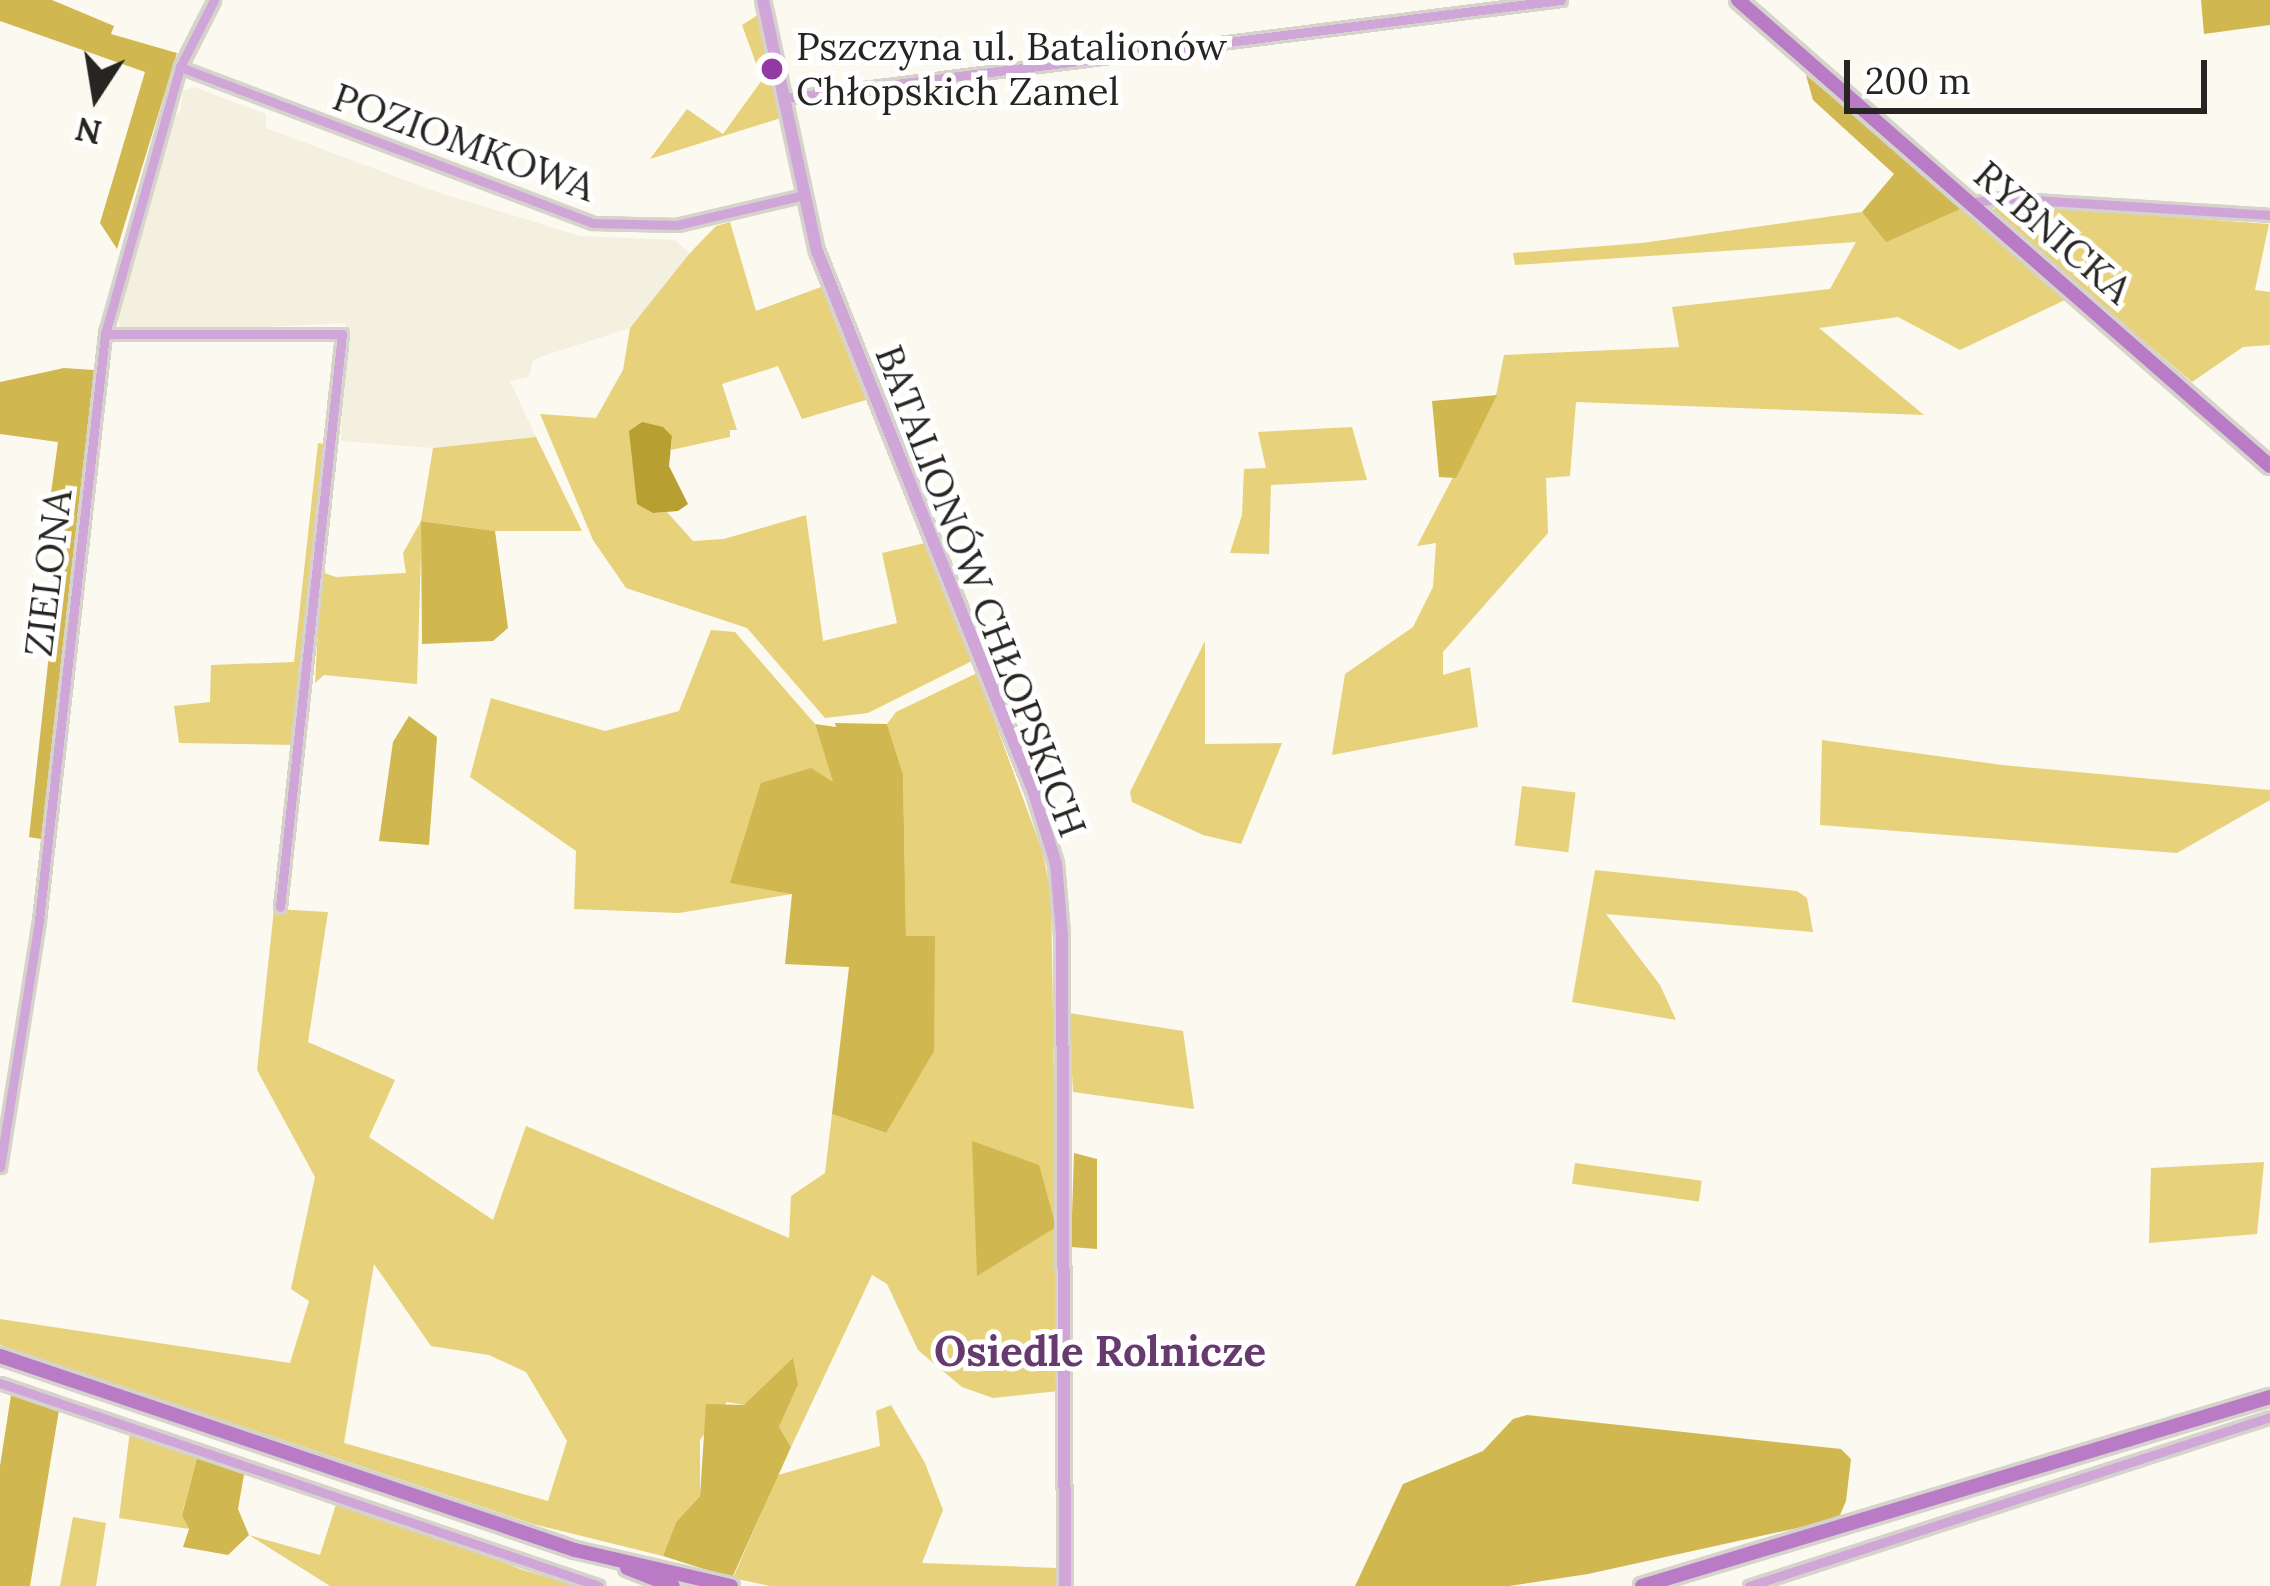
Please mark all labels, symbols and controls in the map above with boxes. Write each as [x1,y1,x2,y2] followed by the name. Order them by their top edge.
[796,24,1227,115] place label: Pszczyna ul. Batalionów Chłopskich Zamel
[36,36,156,156] north arrow
[1850,36,2213,110] scale bar
[759,56,785,82] marker: Pszczyna ul. Batalionów Chłopskich Zamel
[1865,58,1971,104] text: 200 m
[327,73,601,211] street label: POZIOMKOWA
[72,108,105,154] text: N
[1965,151,2141,313] street label: RYBNICKA
[865,339,1097,843] street label: BATALIONÓW CHŁOPSKICH
[15,487,81,659] street label: ZIELONA
[934,1326,1266,1376] district label: Osiedle Rolnicze

